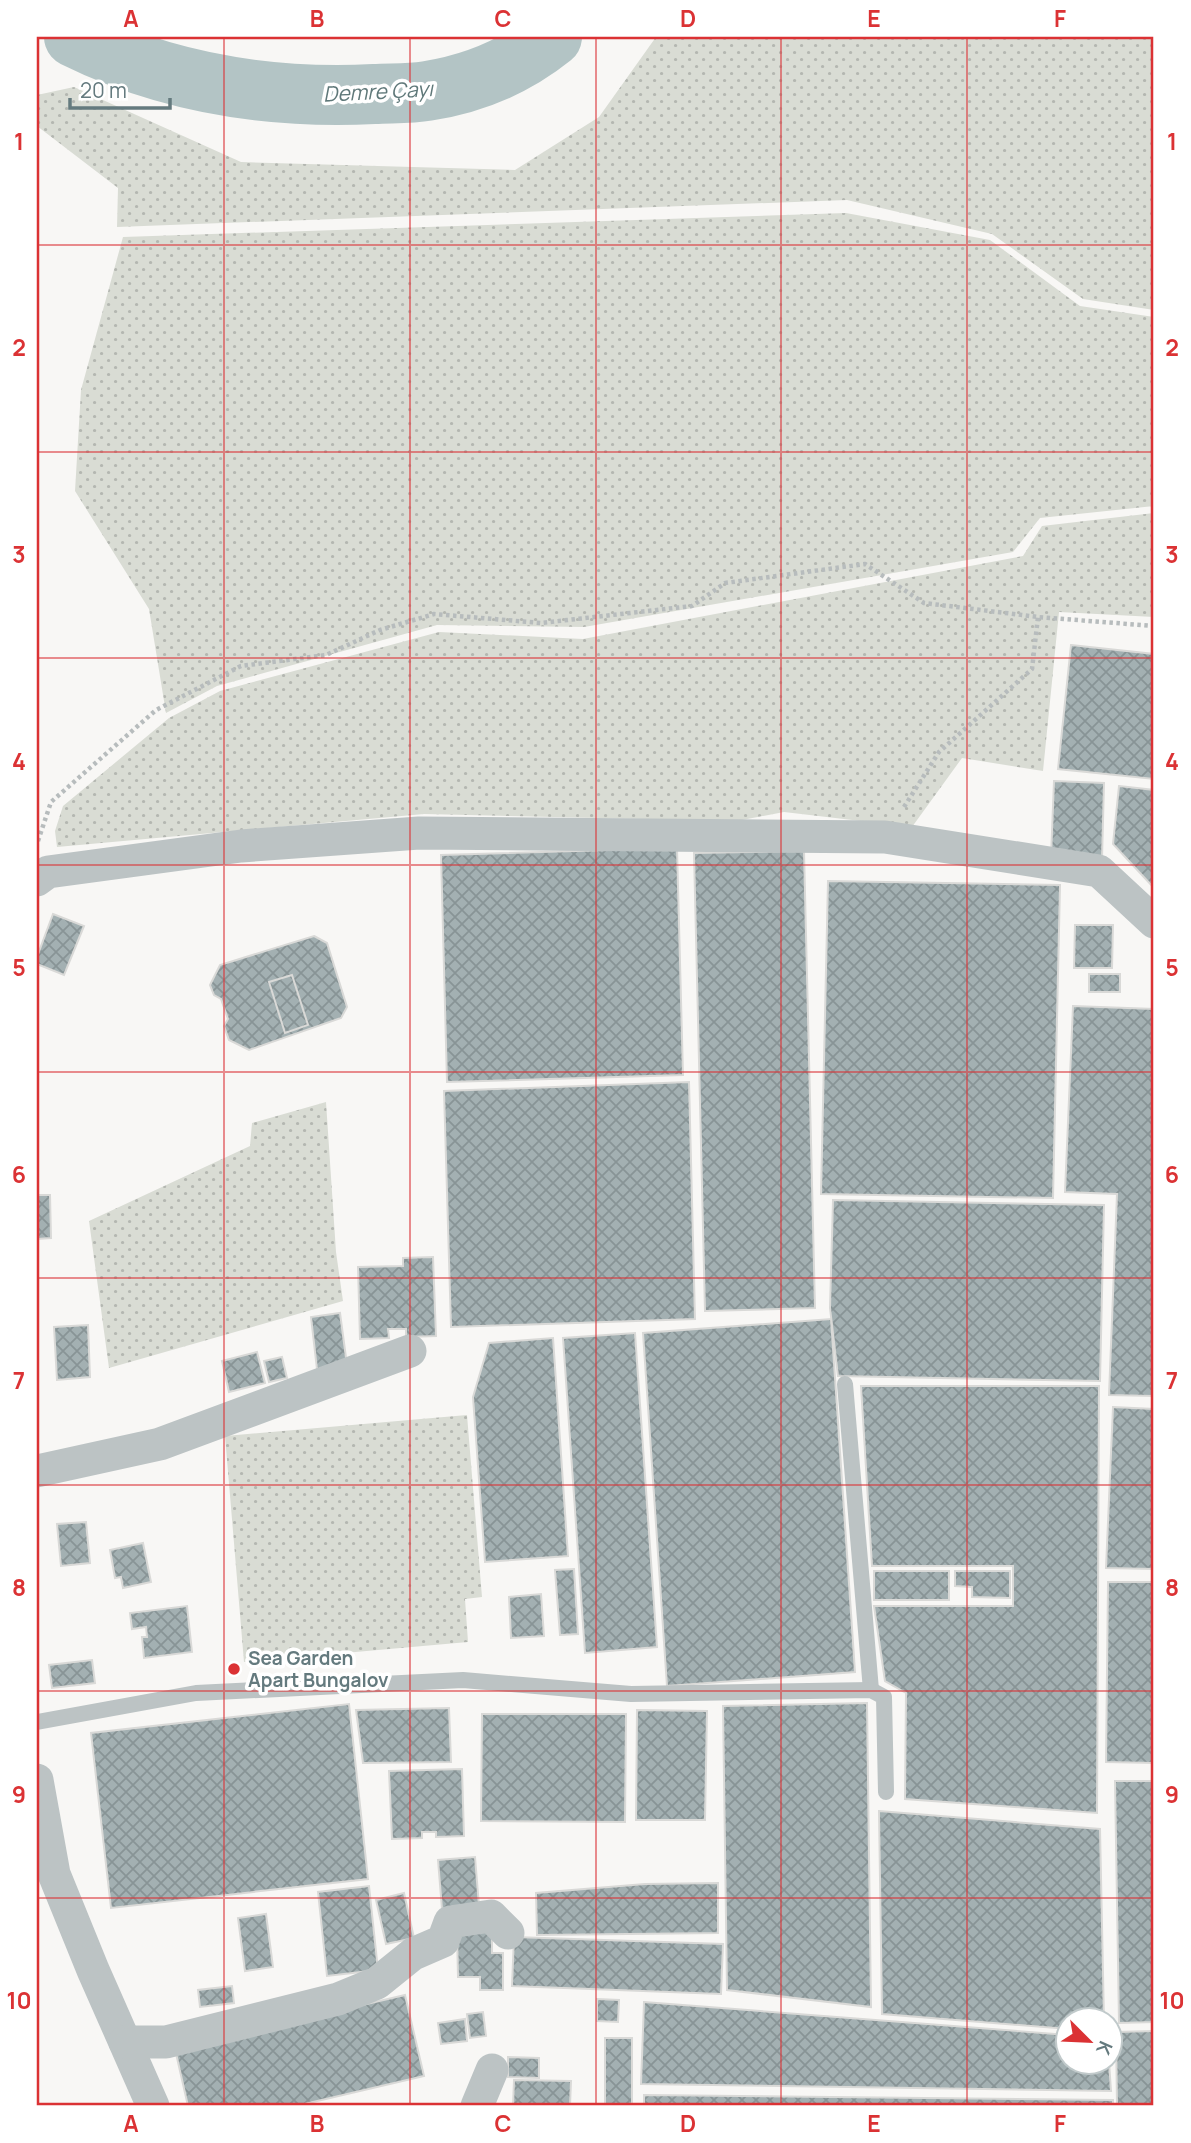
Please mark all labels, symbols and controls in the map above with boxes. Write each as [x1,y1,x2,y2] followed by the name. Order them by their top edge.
[123,2,139,34] text: A
[310,2,324,34] text: B
[495,2,512,34] text: C
[680,2,696,34] text: D
[867,2,881,34] text: E
[1054,2,1066,34] text: F
[70,66,170,110] scale bar
[322,74,436,108] water label: Demre Çayı
[80,76,127,104] text: 20 m
[14,125,24,157] text: 1
[1167,125,1177,157] text: 1
[12,331,26,363] text: 2
[1165,331,1179,363] text: 2
[12,538,26,570] text: 3
[1165,538,1179,570] text: 3
[12,745,26,777] text: 4
[1165,745,1179,777] text: 4
[12,951,26,983] text: 5
[1165,951,1179,983] text: 5
[12,1158,26,1190] text: 6
[1165,1158,1179,1190] text: 6
[13,1364,25,1396] text: 7
[1166,1364,1178,1396] text: 7
[12,1571,26,1603] text: 8
[1165,1571,1179,1603] text: 8
[248,1645,389,1693] place label: Sea Garden Apart Bungalov
[226,1661,242,1677] marker: Sea Garden Apart Bungalov
[12,1778,26,1810] text: 9
[1165,1778,1179,1810] text: 9
[6,1984,32,2016] text: 10
[1159,1984,1185,2016] text: 10
[1054,2007,1124,2076] north arrow
[1090,2037,1119,2059] text: K
[123,2107,139,2139] text: A
[310,2107,324,2139] text: B
[495,2107,512,2139] text: C
[680,2107,696,2139] text: D
[867,2107,881,2139] text: E
[1054,2107,1066,2139] text: F

